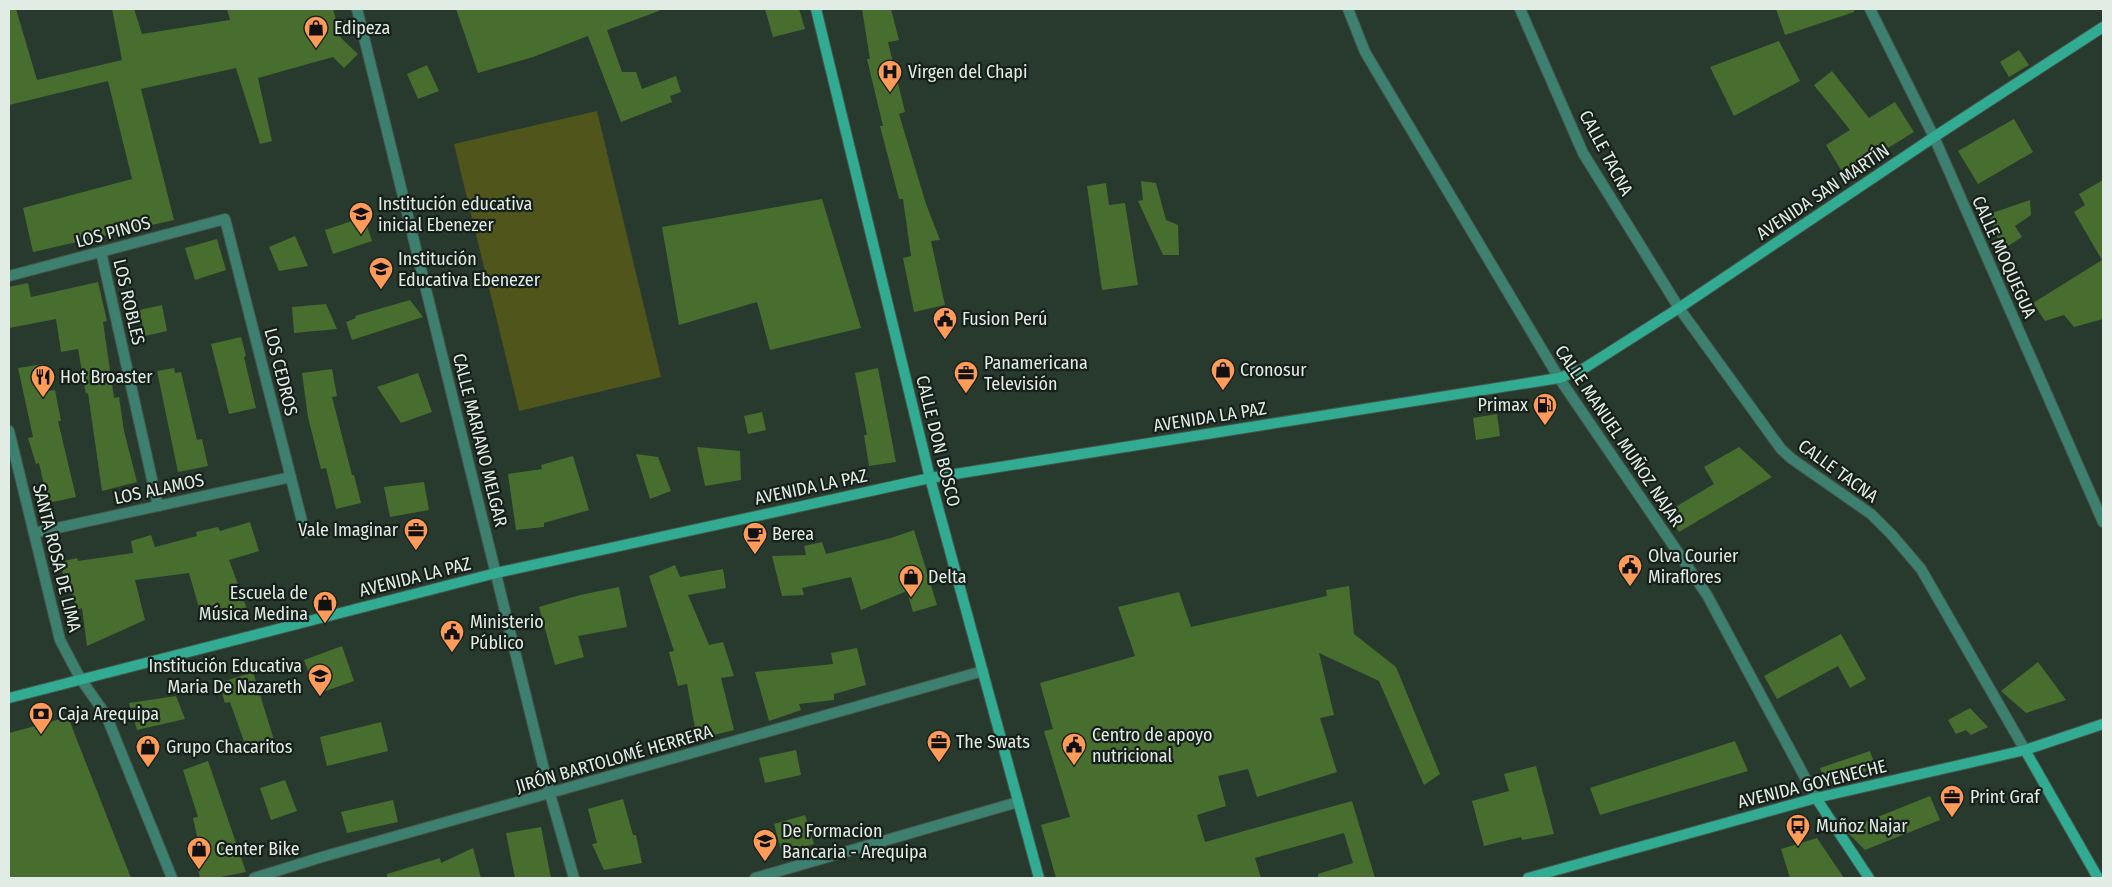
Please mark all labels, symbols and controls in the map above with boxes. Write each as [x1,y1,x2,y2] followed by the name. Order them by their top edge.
[303,15,329,49] shop icon: Edipeza
[334,17,391,39] place label: Edipeza
[877,59,903,93] hospital icon: Virgen del Chapi
[908,61,1027,83] place label: Virgen del Chapi
[1574,107,1638,200] street label: CALLE TACNA
[1752,139,1894,245] street label: AVENIDA SAN MARTÍN
[1967,192,2041,322] street label: CALLE MOQUEGUA
[378,193,533,236] place label: Institución educativa inicial Ebenezer
[348,201,374,235] school or university icon: Institución educativa inicial Ebenezer
[73,211,153,253] street label: LOS PINOS
[398,248,541,291] place label: Institución Educativa Ebenezer
[368,256,394,290] school or university icon: Institución Educativa Ebenezer
[108,257,150,347] street label: LOS ROBLES
[932,306,958,340] public building icon: Fusion Perú
[962,308,1048,330] place label: Fusion Perú
[259,326,303,418] street label: LOS CEDROS
[1550,341,1688,531] street label: CALLE MANUEL MUÑOZ NAJAR
[448,351,512,529] street label: CALLE MARIANO MELGAR
[984,352,1088,395] place label: Panamericana Televisión
[1210,357,1236,391] shop icon: Cronosur
[1240,359,1307,381] place label: Cronosur
[953,360,979,394] office icon: Panamericana Televisión
[30,364,56,398] restaurant icon: Hot Broaster
[60,366,153,388] place label: Hot Broaster
[911,373,965,509] street label: CALLE DON BOSCO
[1532,392,1558,426] fuel station icon: Primax
[1478,394,1528,416] place label: Primax
[1152,397,1268,437] street label: AVENIDA LA PAZ
[1794,435,1883,508] street label: CALLE TACNA
[753,464,869,510] street label: AVENIDA LA PAZ
[112,469,206,509] street label: LOS ALAMOS
[28,482,86,635] street label: SANTA ROSA DE LIMA
[403,517,429,551] office icon: Vale Imaginar
[298,519,399,541] place label: Vale Imaginar
[742,521,768,555] cafe icon: Berea
[772,523,814,545] place label: Berea
[1648,545,1739,588] place label: Olva Courier Miraflores
[357,552,473,602] street label: AVENIDA LA PAZ
[1617,553,1643,587] public building icon: Olva Courier Miraflores
[898,564,924,598] shop icon: Delta
[928,566,967,588] place label: Delta
[199,582,308,625] place label: Escuela de Música Medina
[312,590,338,624] shop icon: Escuela de Música Medina
[470,611,544,654] place label: Ministerio Público
[439,619,465,653] public building icon: Ministerio Público
[148,655,302,698] place label: Institución Educativa Maria De Nazareth
[307,663,333,697] school or university icon: Institución Educativa Maria De Nazareth
[28,701,54,735] bank icon: Caja Arequipa
[58,703,159,725] place label: Caja Arequipa
[513,719,716,798] street label: JIRÓN BARTOLOMÉ HERRERA
[1092,724,1213,767] place label: Centro de apoyo nutricional
[926,729,952,763] office icon: The Swats
[956,731,1030,753] place label: The Swats
[1061,732,1087,766] public building icon: Centro de apoyo nutricional
[135,734,161,768] shop icon: Grupo Chacaritos
[166,736,293,758] place label: Grupo Chacaritos
[1735,755,1889,813] street label: AVENIDA GOYENECHE
[1939,784,1965,818] office icon: Print Graf
[1970,786,2041,808] place label: Print Graf
[1785,813,1811,847] bus stop icon: Muñoz Najar
[1816,815,1908,837] place label: Muñoz Najar
[782,820,927,863] place label: De Formacion Bancaria - Arequipa
[752,828,778,862] school or university icon: De Formacion Bancaria - Arequipa
[186,836,212,870] shop icon: Center Bike
[216,838,300,860] place label: Center Bike

